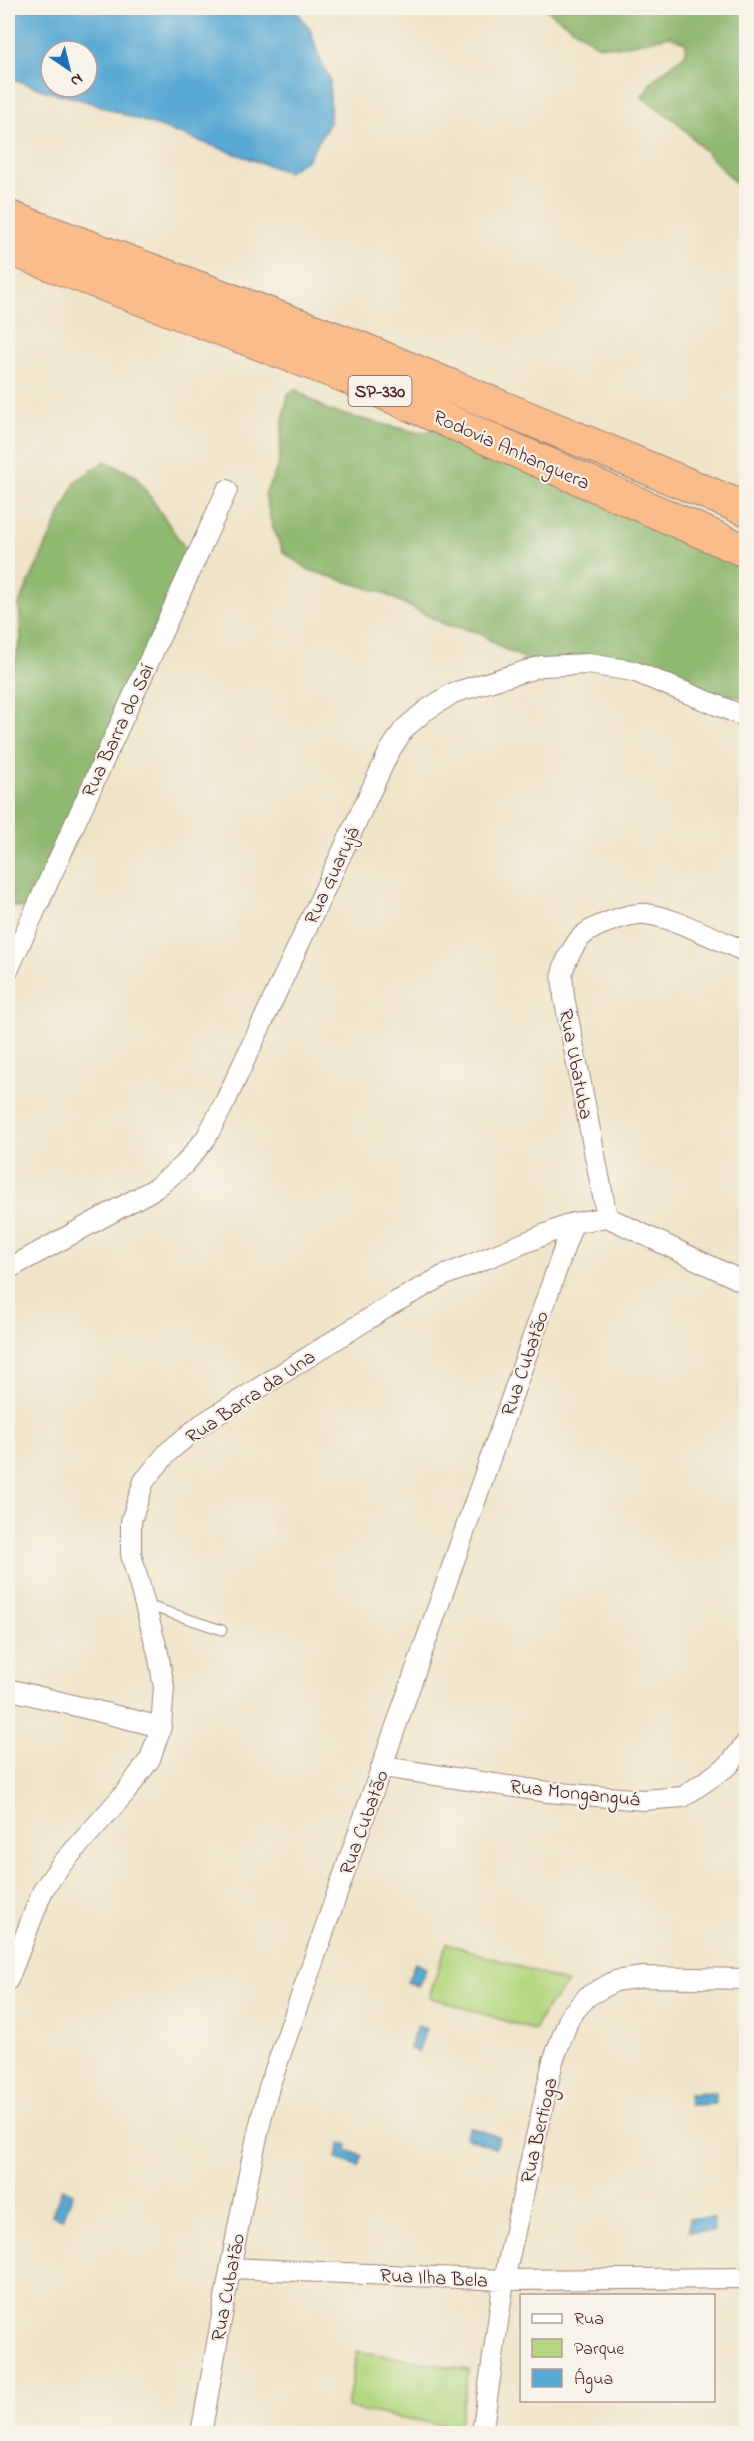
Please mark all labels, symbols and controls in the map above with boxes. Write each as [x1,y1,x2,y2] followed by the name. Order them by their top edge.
[39,39,99,99] north arrow
[65,67,88,93] text: N
[348,376,412,406] road number: SP-330
[428,404,594,500] street label: Rodovia Anhanguera
[76,659,163,803] street label: Rua Barra do Saí
[298,822,369,930] street label: Rua Guarujá
[550,1007,599,1122] street label: Rua Ubatuba
[495,1307,558,1420] street label: Rua Cubatão
[181,1344,322,1452] street label: Rua Barra da Una
[333,1767,398,1879] street label: Rua Cubatão
[508,1773,641,1817] street label: Rua Monganguá
[514,2075,568,2186] street label: Rua Bertioga
[205,2231,254,2344] street label: Rua Cubatão
[379,2262,489,2297] street label: Rua Ilha Bela
[520,2294,715,2402] legend
[574,2307,604,2333] text: Rua
[574,2337,625,2363] text: Parque
[574,2367,613,2394] text: Água

